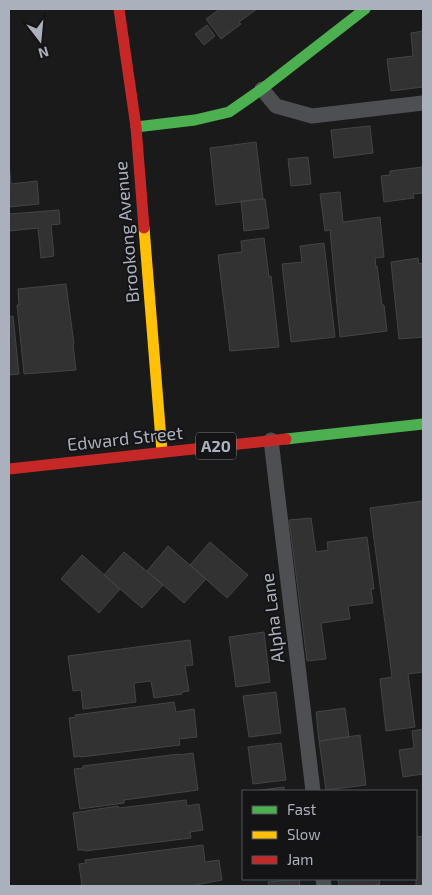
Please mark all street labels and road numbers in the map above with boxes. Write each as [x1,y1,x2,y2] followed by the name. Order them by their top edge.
[109,160,143,304] street label: Brookong Avenue
[66,421,184,455] street label: Edward Street
[196,432,236,460] road number: A20
[256,572,288,664] street label: Alpha Lane

